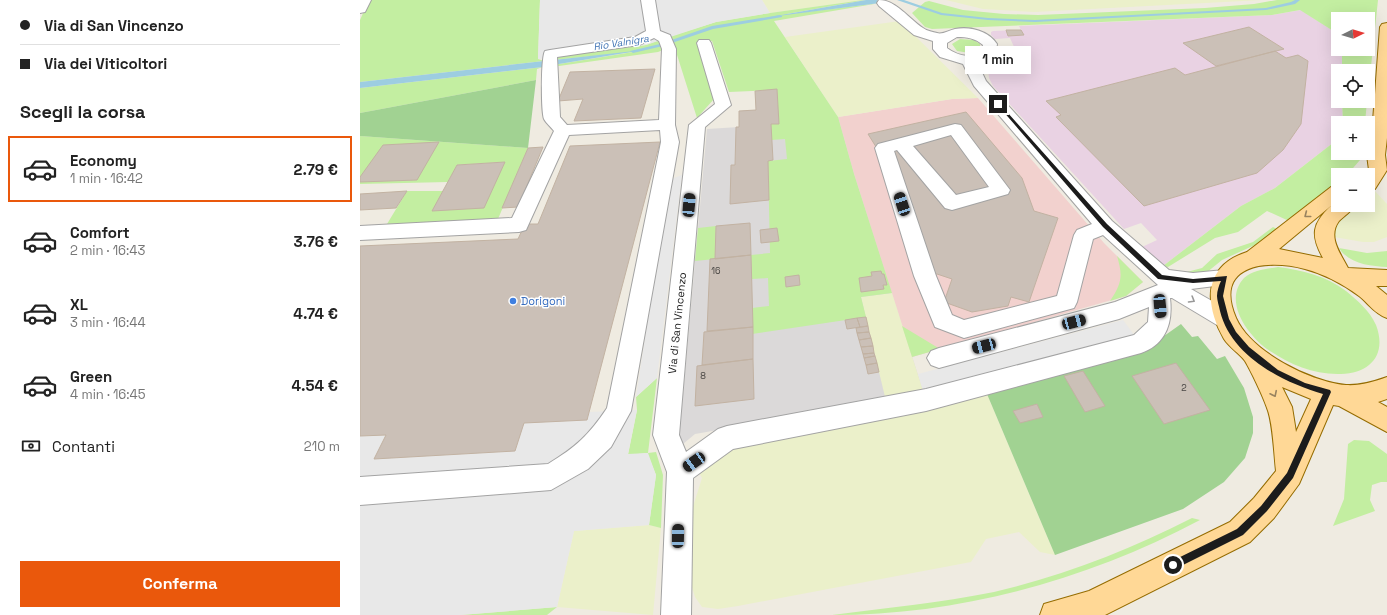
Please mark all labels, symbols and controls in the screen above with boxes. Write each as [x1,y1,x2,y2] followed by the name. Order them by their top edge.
[1331,12,1375,56] north arrow
[1331,12,1375,212] map controls
[44,16,184,35] text: Via di San Vincenzo
[593,32,650,53] water label: Rio Valnigra
[965,46,1031,74] callout: 1 min
[982,51,1014,68] text: 1 min
[44,54,167,73] text: Via dei Viticoltori
[1331,64,1375,108] button: locate
[989,95,1007,113] route end
[20,100,145,123] text: Scegli la corsa
[1331,116,1375,160] button: +
[22,151,58,187] icon: car
[70,151,137,170] text: Economy
[294,160,338,179] text: 2.79 €
[1331,168,1375,212] button: −
[70,170,143,187] text: 1 min · 16:42
[893,191,911,217] car
[682,193,696,217] car
[1305,210,1312,217] one-way arrow
[22,223,58,259] icon: car
[70,223,130,242] text: Comfort
[293,232,338,251] text: 3.76 €
[70,242,145,259] text: 2 min · 16:43
[711,265,721,277] house number: 16
[665,271,689,375] street label: Via di San Vincenzo
[521,294,566,308] place label: Dorigoni
[1153,294,1167,318] car
[22,295,58,331] icon: car
[70,295,88,314] text: XL
[1188,295,1195,303] one-way arrow
[508,296,518,306] marker: Dorigoni
[293,304,338,323] text: 4.74 €
[1061,313,1087,331] car
[70,314,146,331] text: 3 min · 16:44
[971,337,997,355] car
[22,367,58,403] icon: car
[70,367,112,386] text: Green
[700,370,706,382] house number: 8
[291,376,338,395] text: 4.54 €
[1181,382,1187,394] house number: 2
[70,386,146,403] text: 4 min · 16:45
[1269,389,1277,397] one-way arrow
[20,435,42,457] icon: cash
[52,437,115,456] text: Contanti
[304,438,340,455] text: 210 m
[681,450,707,474] car
[672,524,684,548] car
[1164,556,1182,574] route start
[20,561,340,607] button: Conferma

